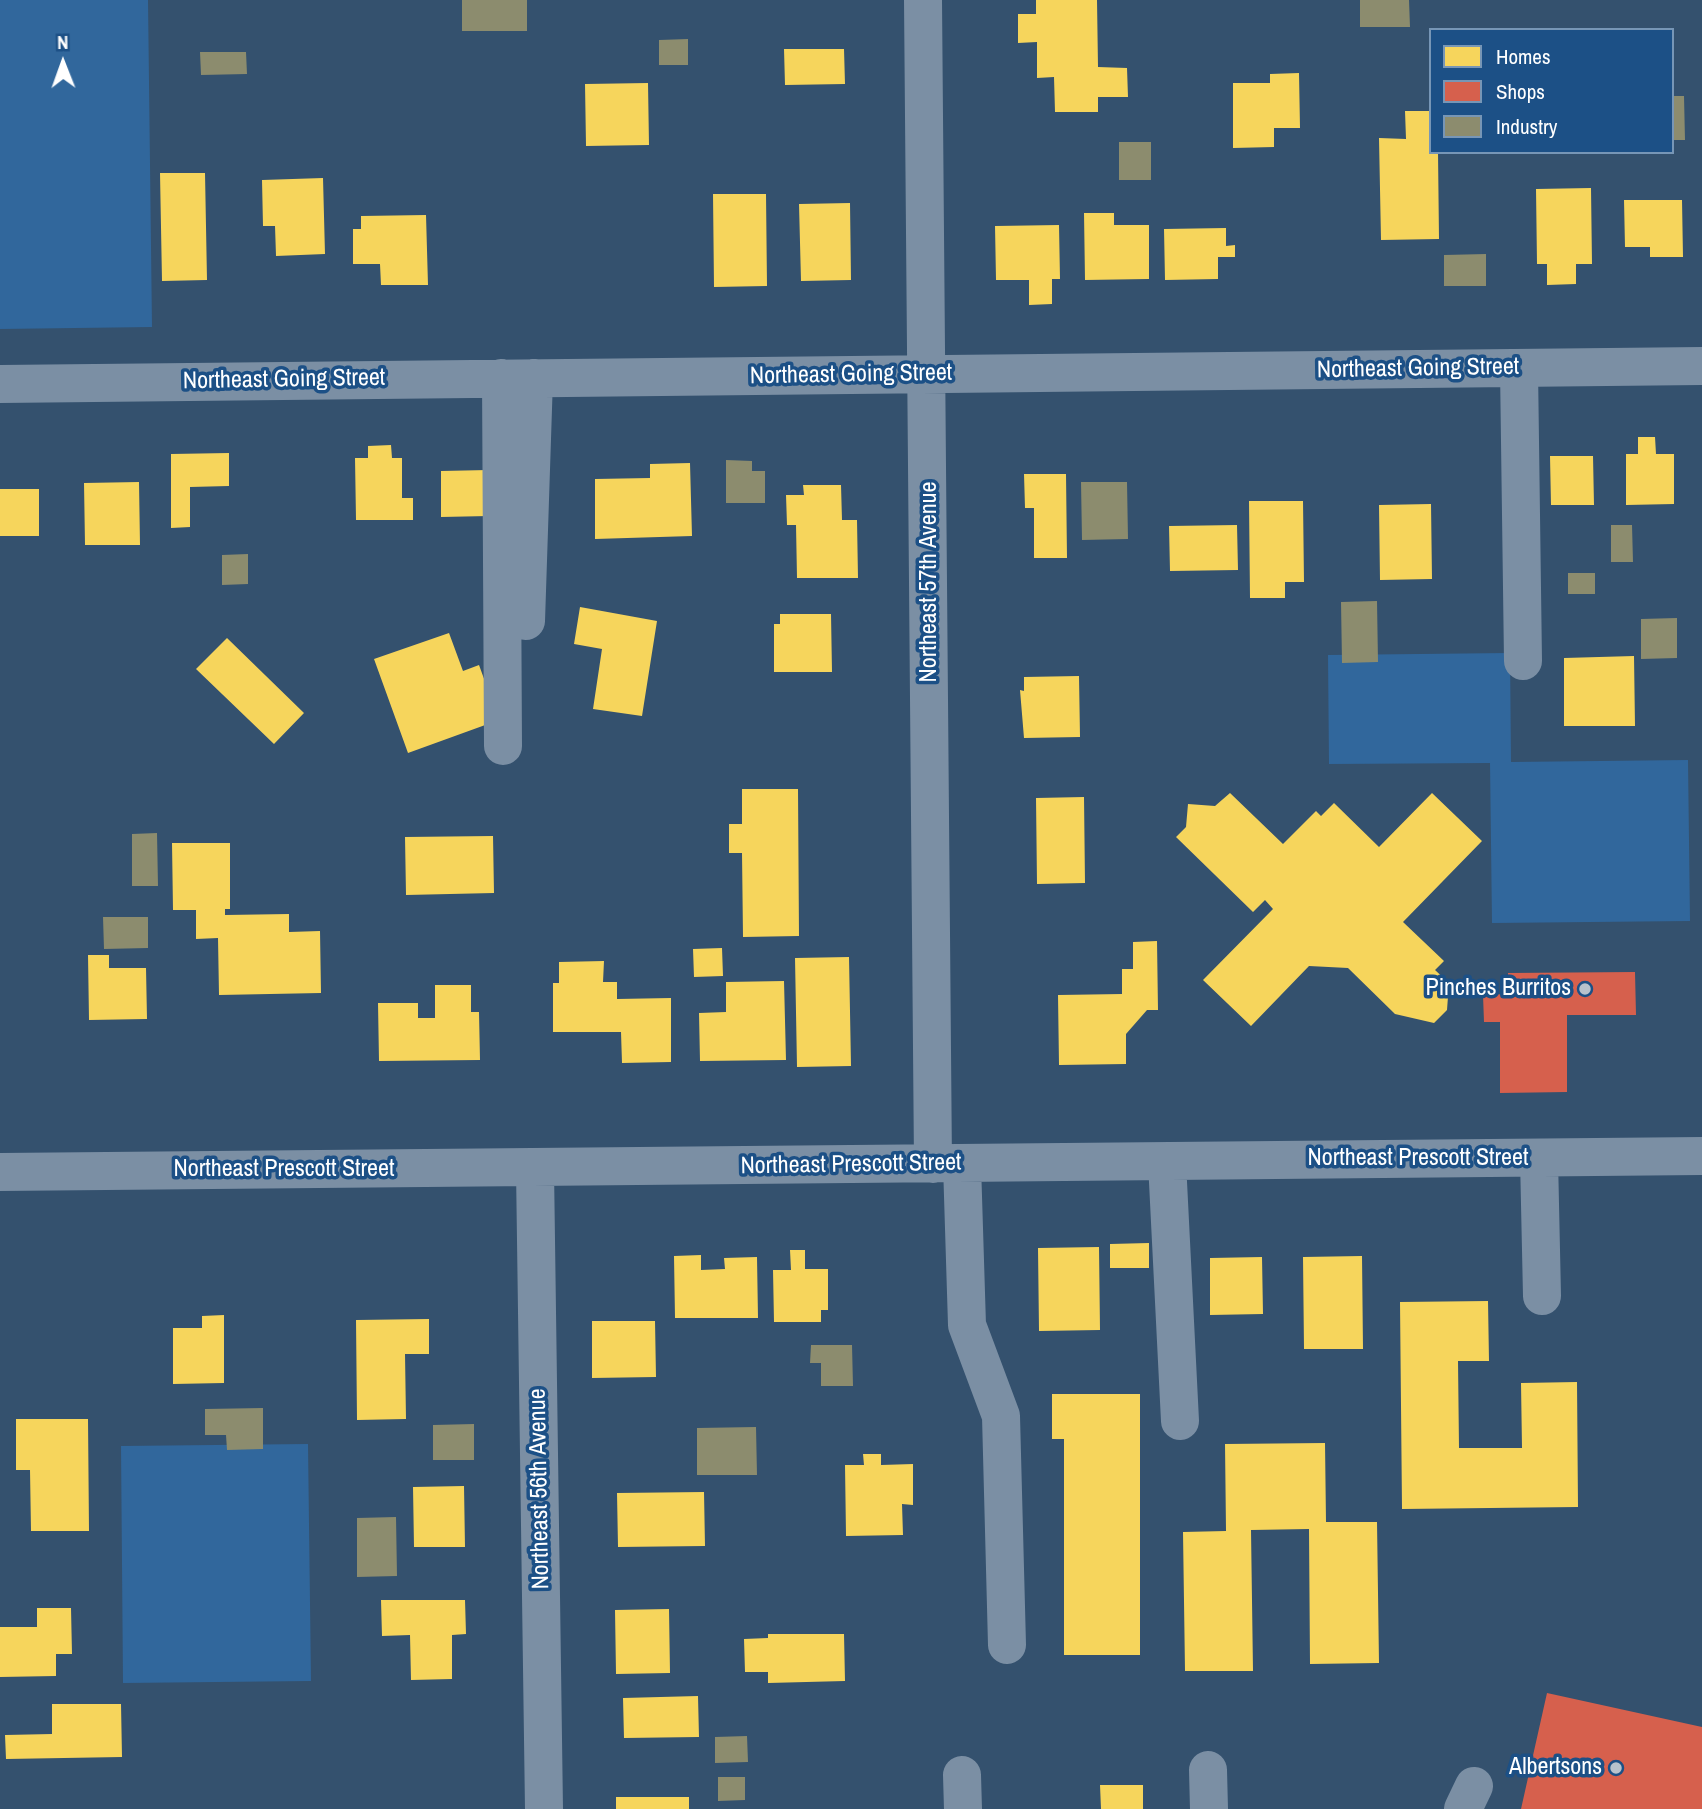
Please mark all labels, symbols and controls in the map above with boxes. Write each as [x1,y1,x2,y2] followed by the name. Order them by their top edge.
[28,28,98,98] north arrow
[1429,28,1674,154] legend
[57,29,68,55] text: N
[1496,42,1551,71] text: Homes
[1496,77,1545,106] text: Shops
[1496,112,1557,141] text: Industry
[1317,353,1519,385] street label: Northeast Going Street
[750,359,952,391] street label: Northeast Going Street
[183,364,385,396] street label: Northeast Going Street
[916,482,944,682] street label: Northeast 57th Avenue
[1426,975,1571,1003] place label: Pinches Burritos
[1577,981,1593,997] marker: Pinches Burritos
[1308,1145,1528,1173] street label: Northeast Prescott Street
[740,1149,962,1181] street label: Northeast Prescott Street
[174,1156,394,1184] street label: Northeast Prescott Street
[524,1388,556,1590] street label: Northeast 56th Avenue
[1509,1754,1602,1782] place label: Albertsons
[1608,1760,1624,1776] marker: Albertsons

